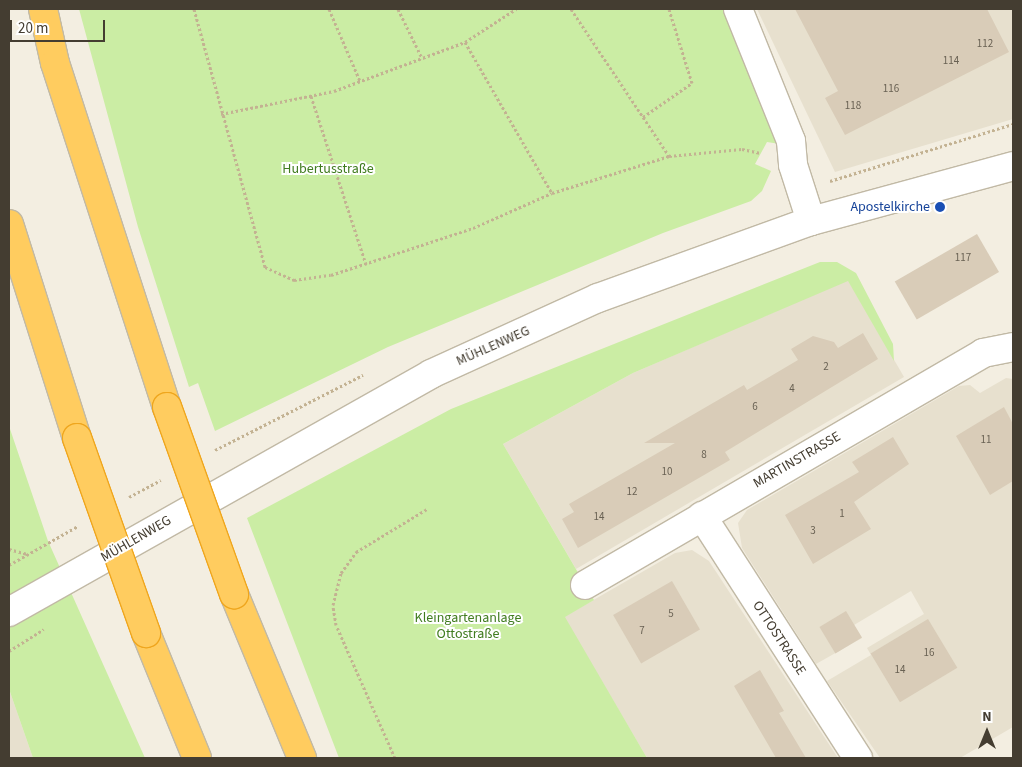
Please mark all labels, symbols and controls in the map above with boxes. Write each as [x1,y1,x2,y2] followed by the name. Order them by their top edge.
[12,10,108,42] scale bar
[18,18,48,39] text: 20 m
[977,37,993,51] house number: 112
[943,54,959,68] house number: 114
[883,82,899,96] house number: 116
[845,99,861,113] house number: 118
[282,161,374,177] park label: Hubertusstraße
[850,199,930,215] place label: Apostelkirche
[934,201,946,213] marker: Apostelkirche
[955,251,971,265] house number: 117
[454,322,532,370] street label: MÜHLENWEG
[823,360,829,374] house number: 2
[789,382,795,396] house number: 4
[752,400,758,414] house number: 6
[750,428,844,492] street label: MARTINSTRASSE
[981,433,991,447] house number: 11
[701,448,707,462] house number: 8
[662,465,672,479] house number: 10
[627,485,637,499] house number: 12
[839,507,845,521] house number: 1
[594,510,604,524] house number: 14
[98,512,174,566] street label: MÜHLENWEG
[810,524,816,538] house number: 3
[749,598,809,678] street label: OTTOSTRASSE
[668,607,674,621] house number: 5
[415,610,521,642] park label: Kleingartenanlage Ottostraße
[639,624,645,638] house number: 7
[924,646,934,660] house number: 16
[895,663,905,677] house number: 14
[962,707,1012,757] north arrow
[982,707,992,727] text: N

